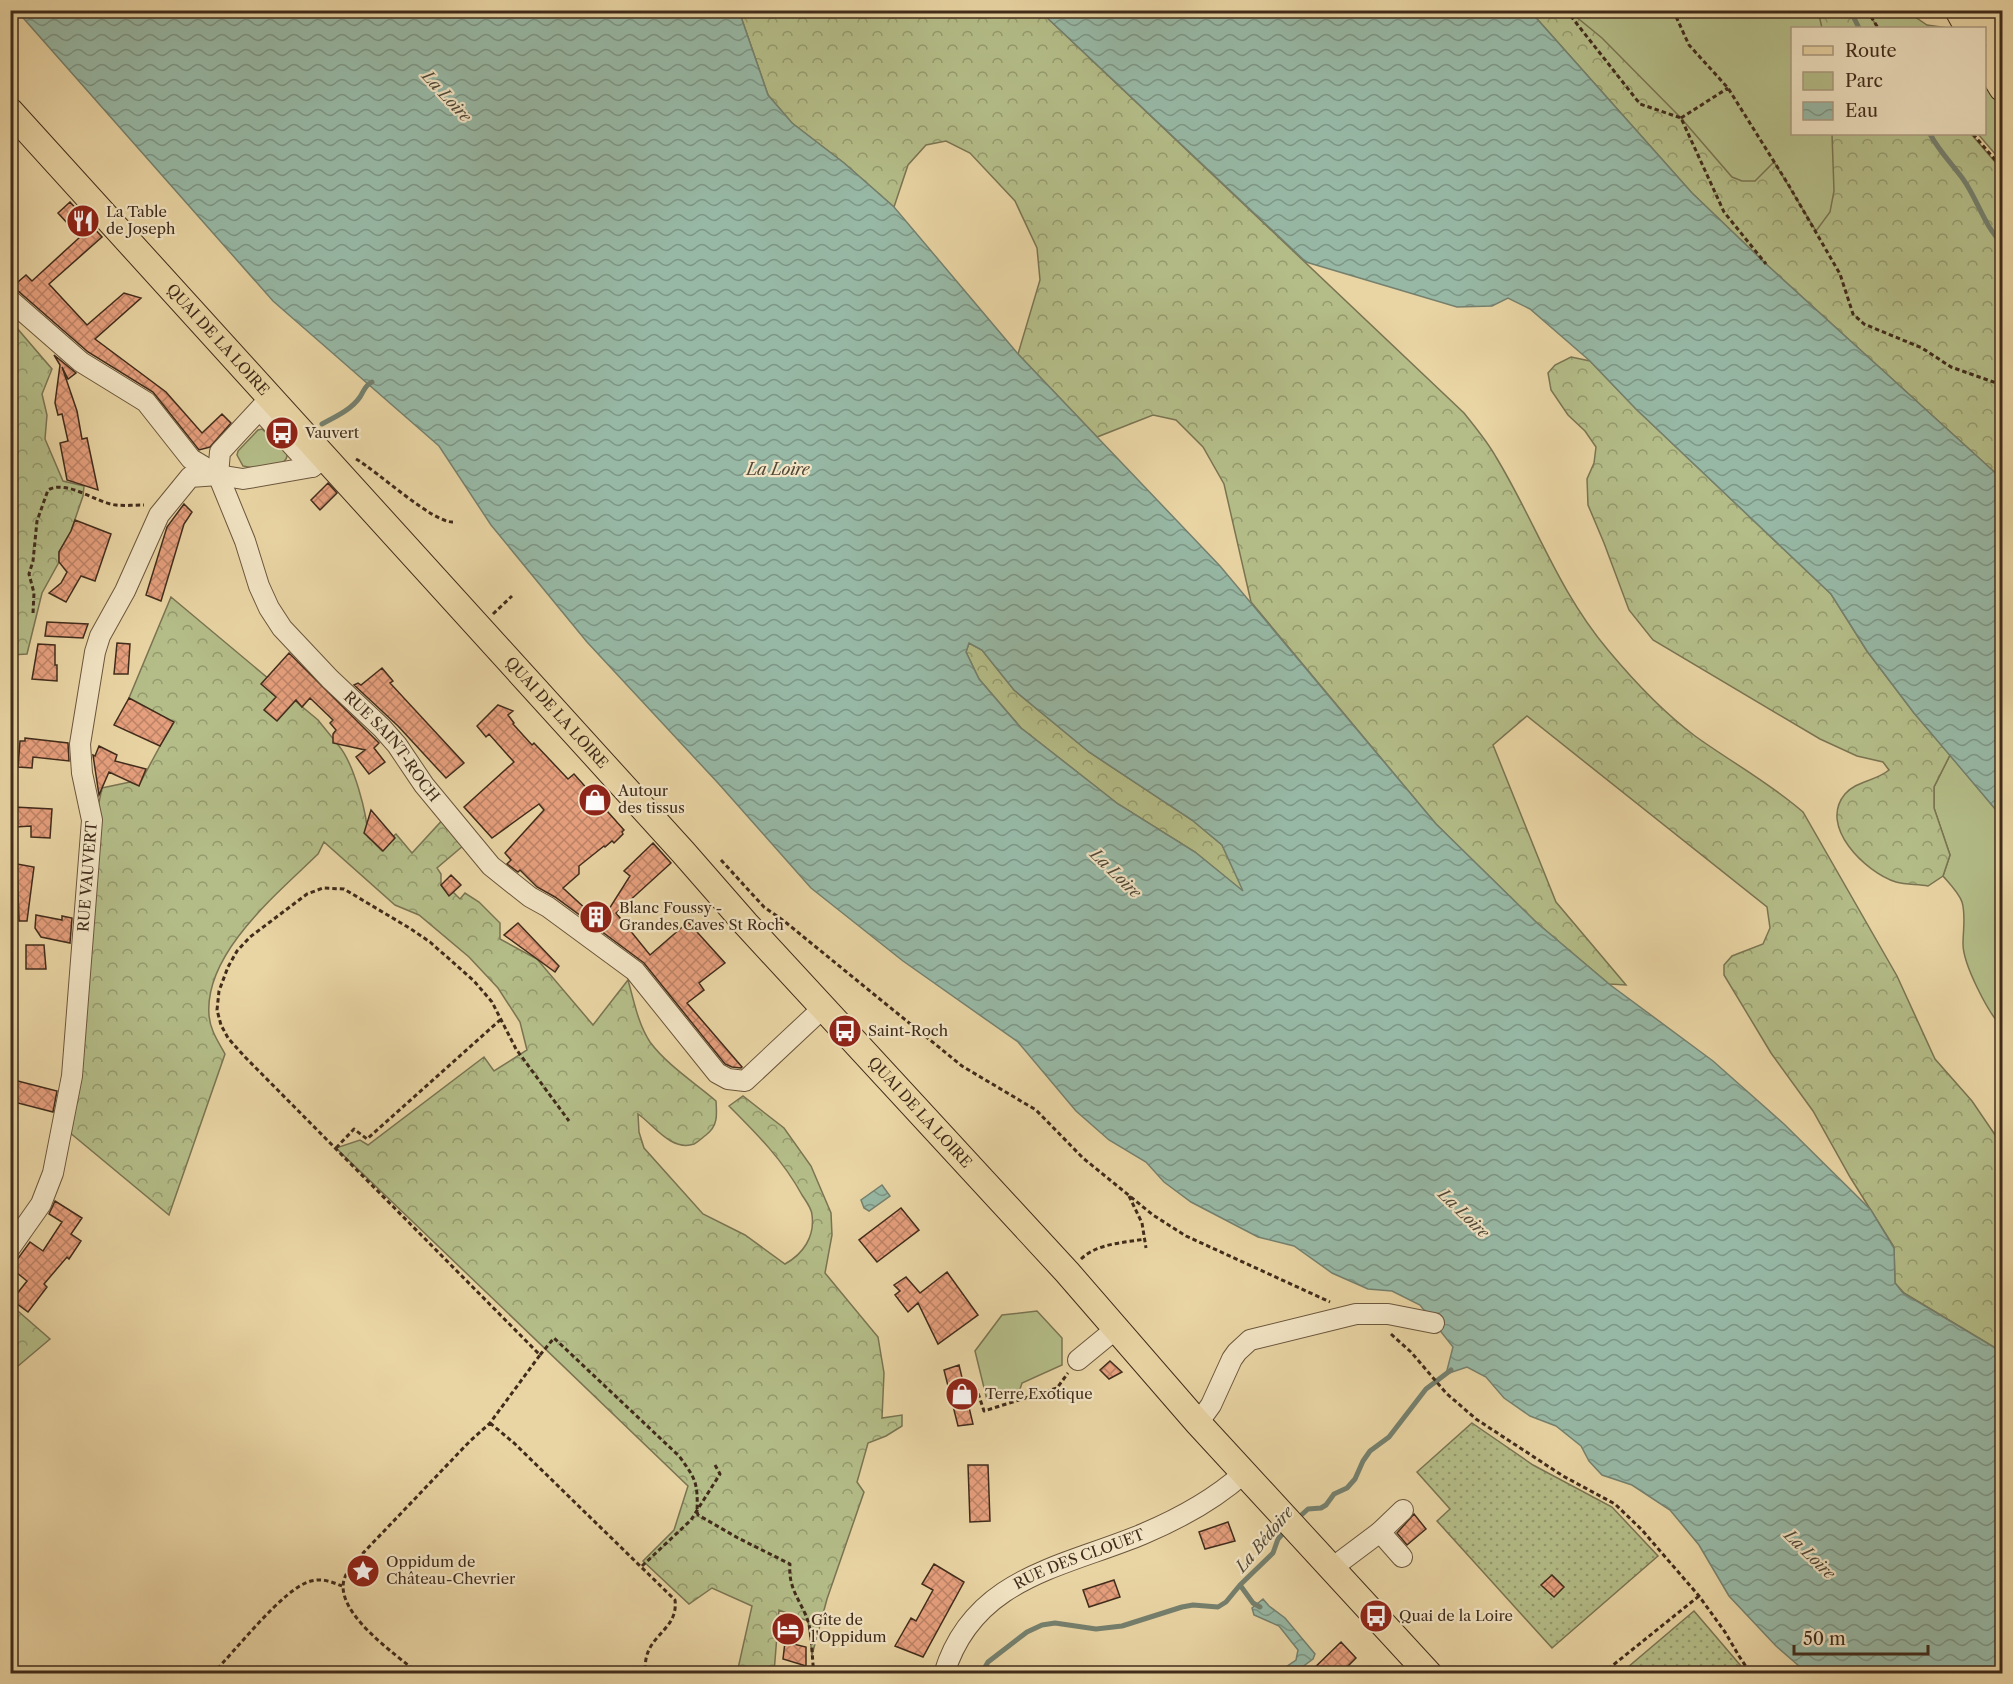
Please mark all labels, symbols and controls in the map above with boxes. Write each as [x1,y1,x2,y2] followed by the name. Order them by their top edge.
[1791,27,1986,135] legend
[1845,40,1897,62] text: Route
[417,65,477,127] water label: La Loire
[1845,70,1883,92] text: Parc
[1845,100,1878,122] text: Eau
[106,202,176,238] place label: La Table de Joseph
[65,203,101,239] restaurant icon: La Table de Joseph
[163,280,274,399] street label: QUAI DE LA LOIRE
[264,415,300,451] bus stop icon: Vauvert
[304,423,360,442] place label: Vauvert
[745,459,811,479] water label: La Loire
[502,653,612,772] street label: QUAI DE LA LOIRE
[340,687,444,806] street label: RUE SAINT-ROCH
[617,781,685,817] place label: Autour des tissus
[577,782,613,818] shop icon: Autour des tissus
[73,820,101,933] street label: RUE VAUVERT
[1085,843,1146,903] water label: La Loire
[619,898,785,934] place label: Blanc Foussy - Grandes Caves St Roch
[578,899,614,935] building icon: Blanc Foussy - Grandes Caves St Roch
[827,1013,863,1049] bus stop icon: Saint-Roch
[868,1021,949,1040] place label: Saint-Roch
[864,1053,976,1171] street label: QUAI DE LA LOIRE
[1433,1183,1494,1243] water label: La Loire
[944,1376,980,1412] shop icon: Terre Exotique
[985,1384,1093,1403] place label: Terre Exotique
[1229,1501,1298,1577] water label: La Bédoire
[1010,1524,1148,1593] street label: RUE DES CLOUET
[1779,1524,1840,1584] water label: La Loire
[386,1552,516,1588] place label: Oppidum de Château-Chevrier
[345,1553,381,1589] place icon: Oppidum de Château-Chevrier
[1358,1598,1394,1634] bus stop icon: Quai de la Loire
[1399,1606,1513,1625] place label: Quai de la Loire
[811,1610,887,1646] place label: Gîte de l'Oppidum
[770,1611,806,1647] hotel icon: Gîte de l'Oppidum
[1794,1618,1928,1656] scale bar
[1803,1628,1846,1650] text: 50 m

